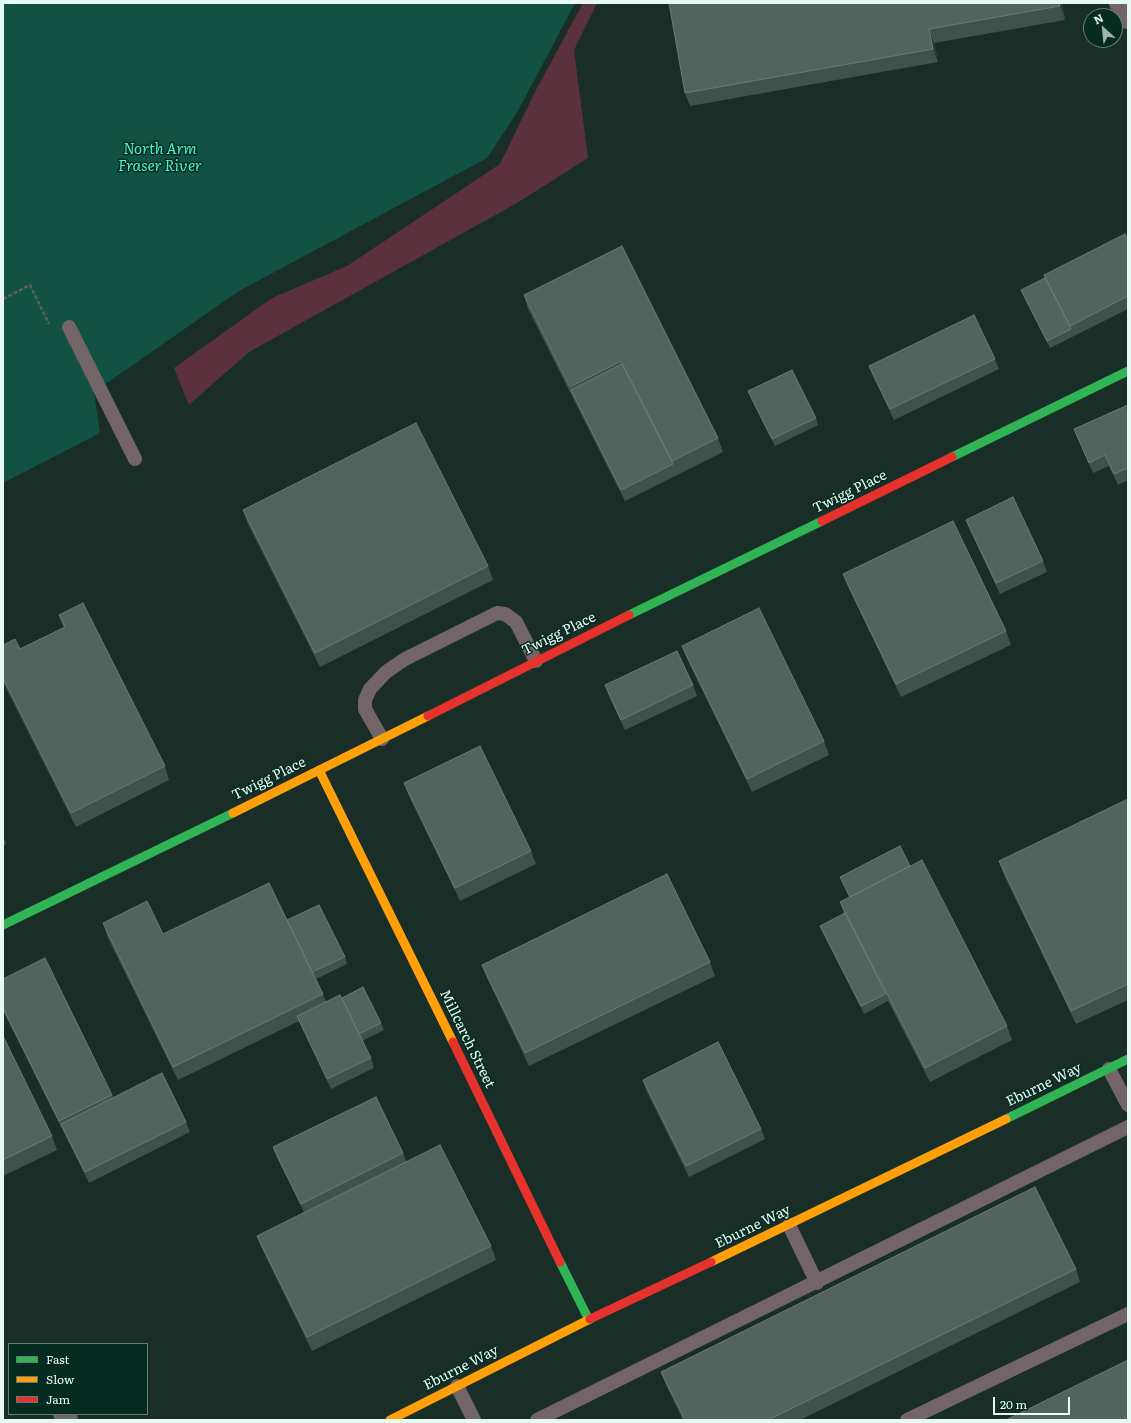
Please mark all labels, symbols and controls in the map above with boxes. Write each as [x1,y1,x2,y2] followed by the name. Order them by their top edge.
[1083,8,1123,48] north arrow
[1090,9,1106,27] text: N
[118,141,202,176] water label: North Arm Fraser River
[810,467,890,517] street label: Twigg Place
[519,609,599,659] street label: Twigg Place
[229,754,309,804] street label: Twigg Place
[436,987,498,1091] street label: Millcarch Street
[1004,1060,1084,1110] street label: Eburne Way
[713,1202,793,1252] street label: Eburne Way
[421,1342,501,1394] street label: Eburne Way
[8,1343,148,1415] legend
[46,1350,69,1368] text: Fast
[46,1370,74,1388] text: Slow
[995,1389,1072,1415] scale bar
[46,1390,70,1408] text: Jam
[1000,1395,1027,1413] text: 20 m

